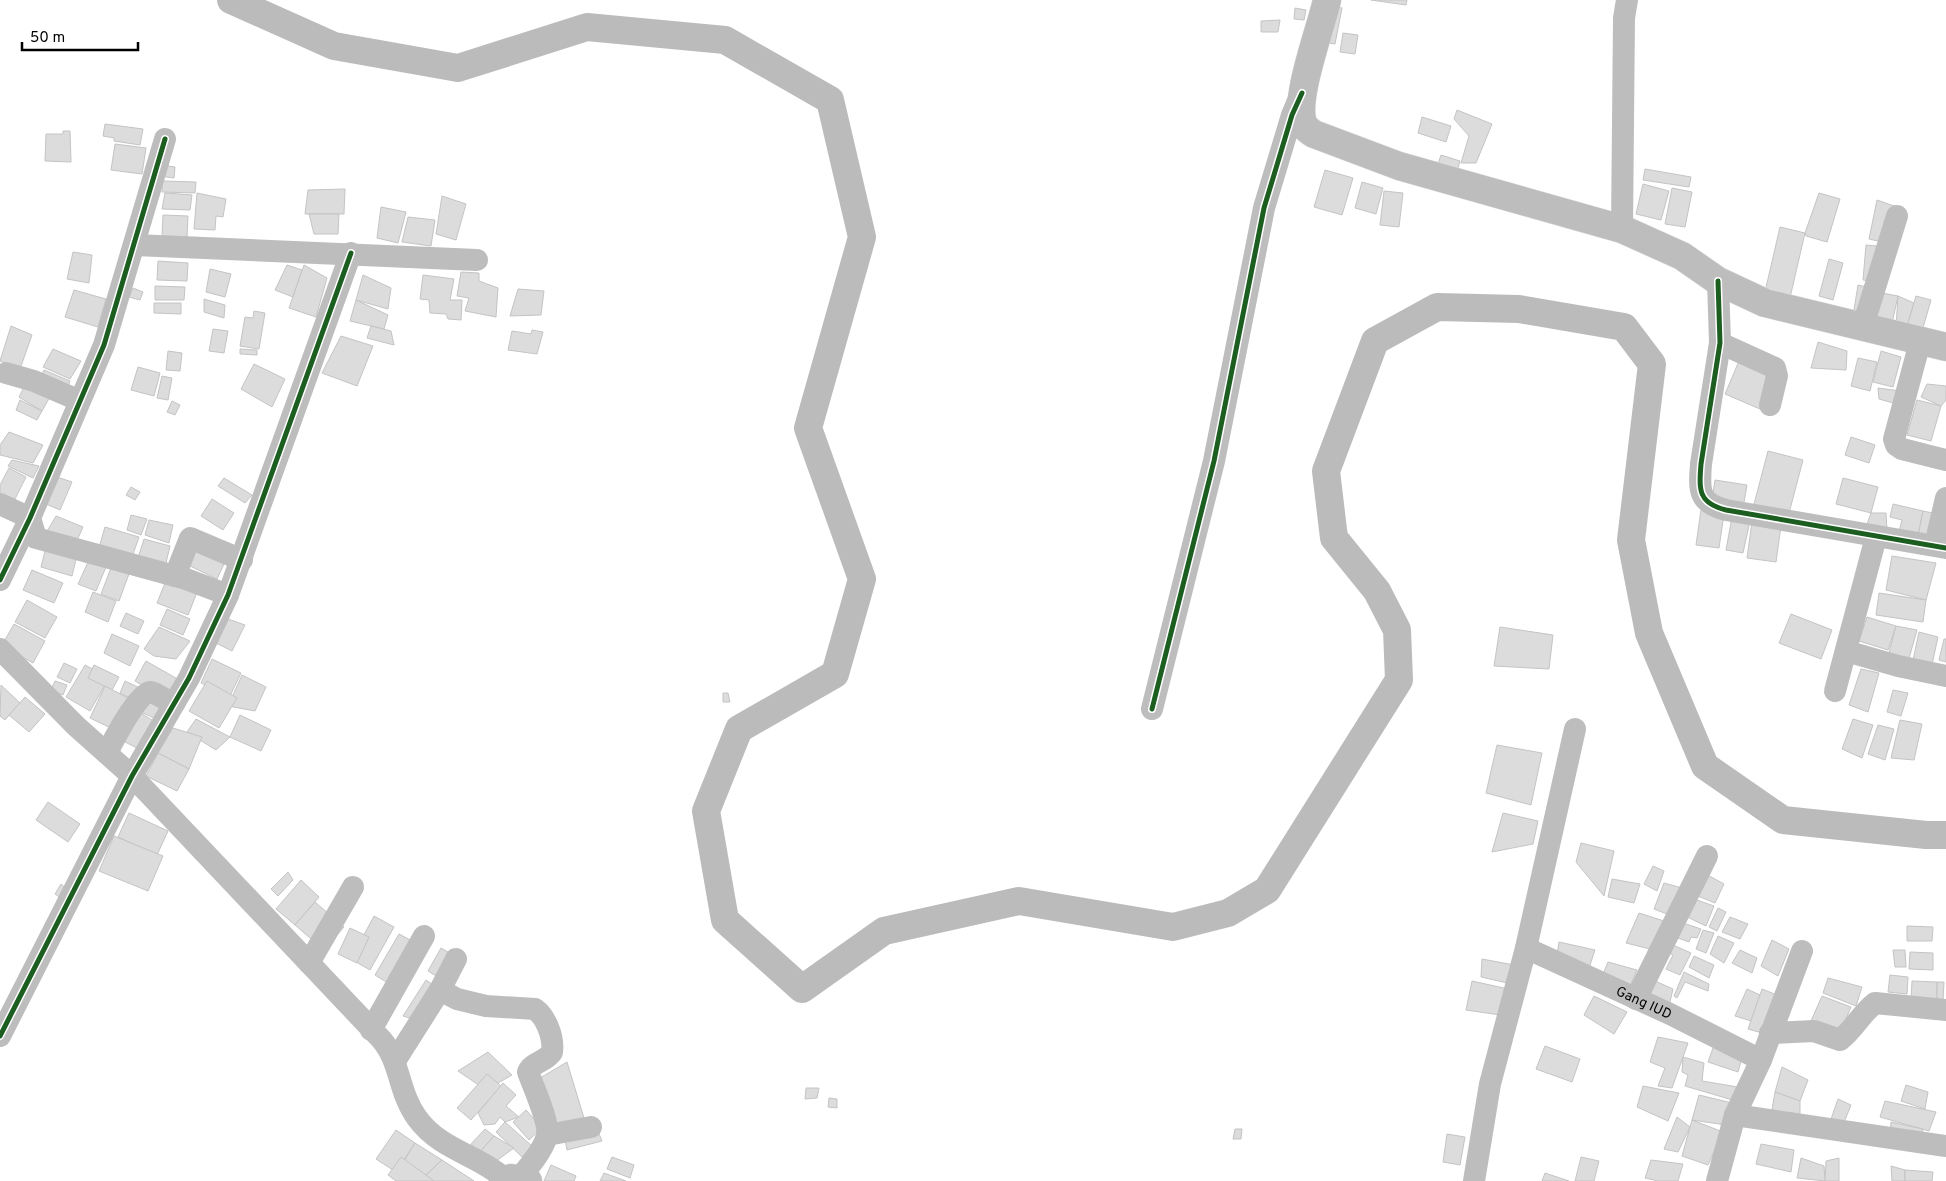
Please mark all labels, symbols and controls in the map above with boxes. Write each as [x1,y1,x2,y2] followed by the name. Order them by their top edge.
[22,20,139,52] scale bar
[30,29,65,48] text: 50 m
[1613,983,1674,1024] street label: Gang IUD

